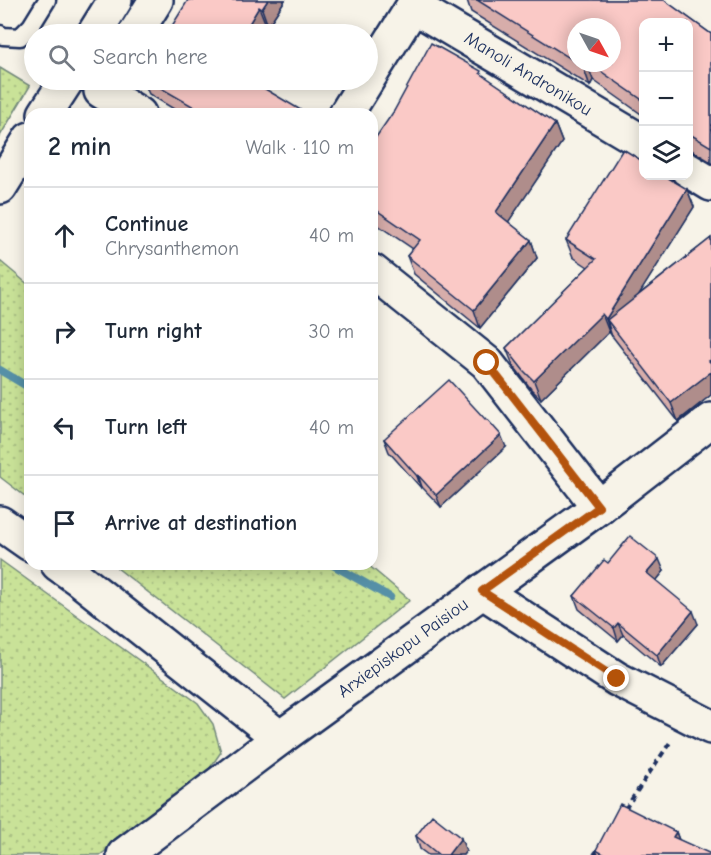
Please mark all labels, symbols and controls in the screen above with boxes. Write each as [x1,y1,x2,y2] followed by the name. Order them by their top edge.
[567,18,621,72] north arrow
[639,18,693,180] map controls
[639,18,693,72] button: +
[24,24,378,90] search box
[460,28,596,120] street label: Manoli Andronikou
[45,41,78,74] icon: search
[93,44,208,70] text: Search here
[639,72,693,126] button: −
[639,126,693,180] button: layers
[48,132,111,162] text: 2 min
[246,136,354,159] text: Walk · 110 m
[105,211,188,237] text: Continue
[48,219,81,252] icon: ahead
[309,224,354,247] text: 40 m
[105,237,239,260] text: Chrysanthemon
[48,315,81,348] icon: right
[105,318,202,344] text: Turn right
[308,320,354,343] text: 30 m
[473,349,499,375] route start
[48,411,81,444] icon: left
[105,414,187,440] text: Turn left
[309,416,354,439] text: 40 m
[48,507,81,540] icon: arrive
[105,510,297,536] text: Arrive at destination
[334,594,472,702] street label: Arxiepiskopu Paisiou
[603,665,629,691] route end

